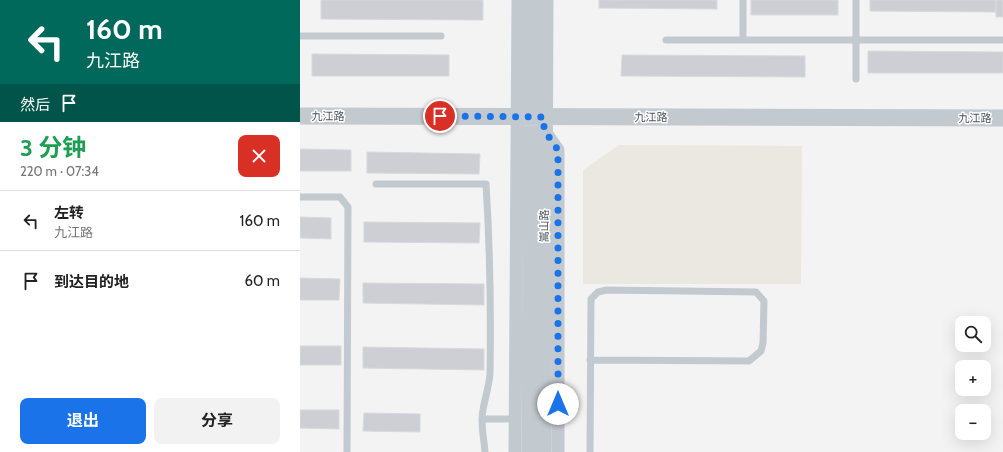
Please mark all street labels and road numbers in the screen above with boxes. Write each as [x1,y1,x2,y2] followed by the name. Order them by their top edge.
[312,109,345,123] street label: 九江路
[635,110,668,124] street label: 九江路
[959,111,992,125] street label: 九江路
[537,210,551,243] street label: 嵩山路

